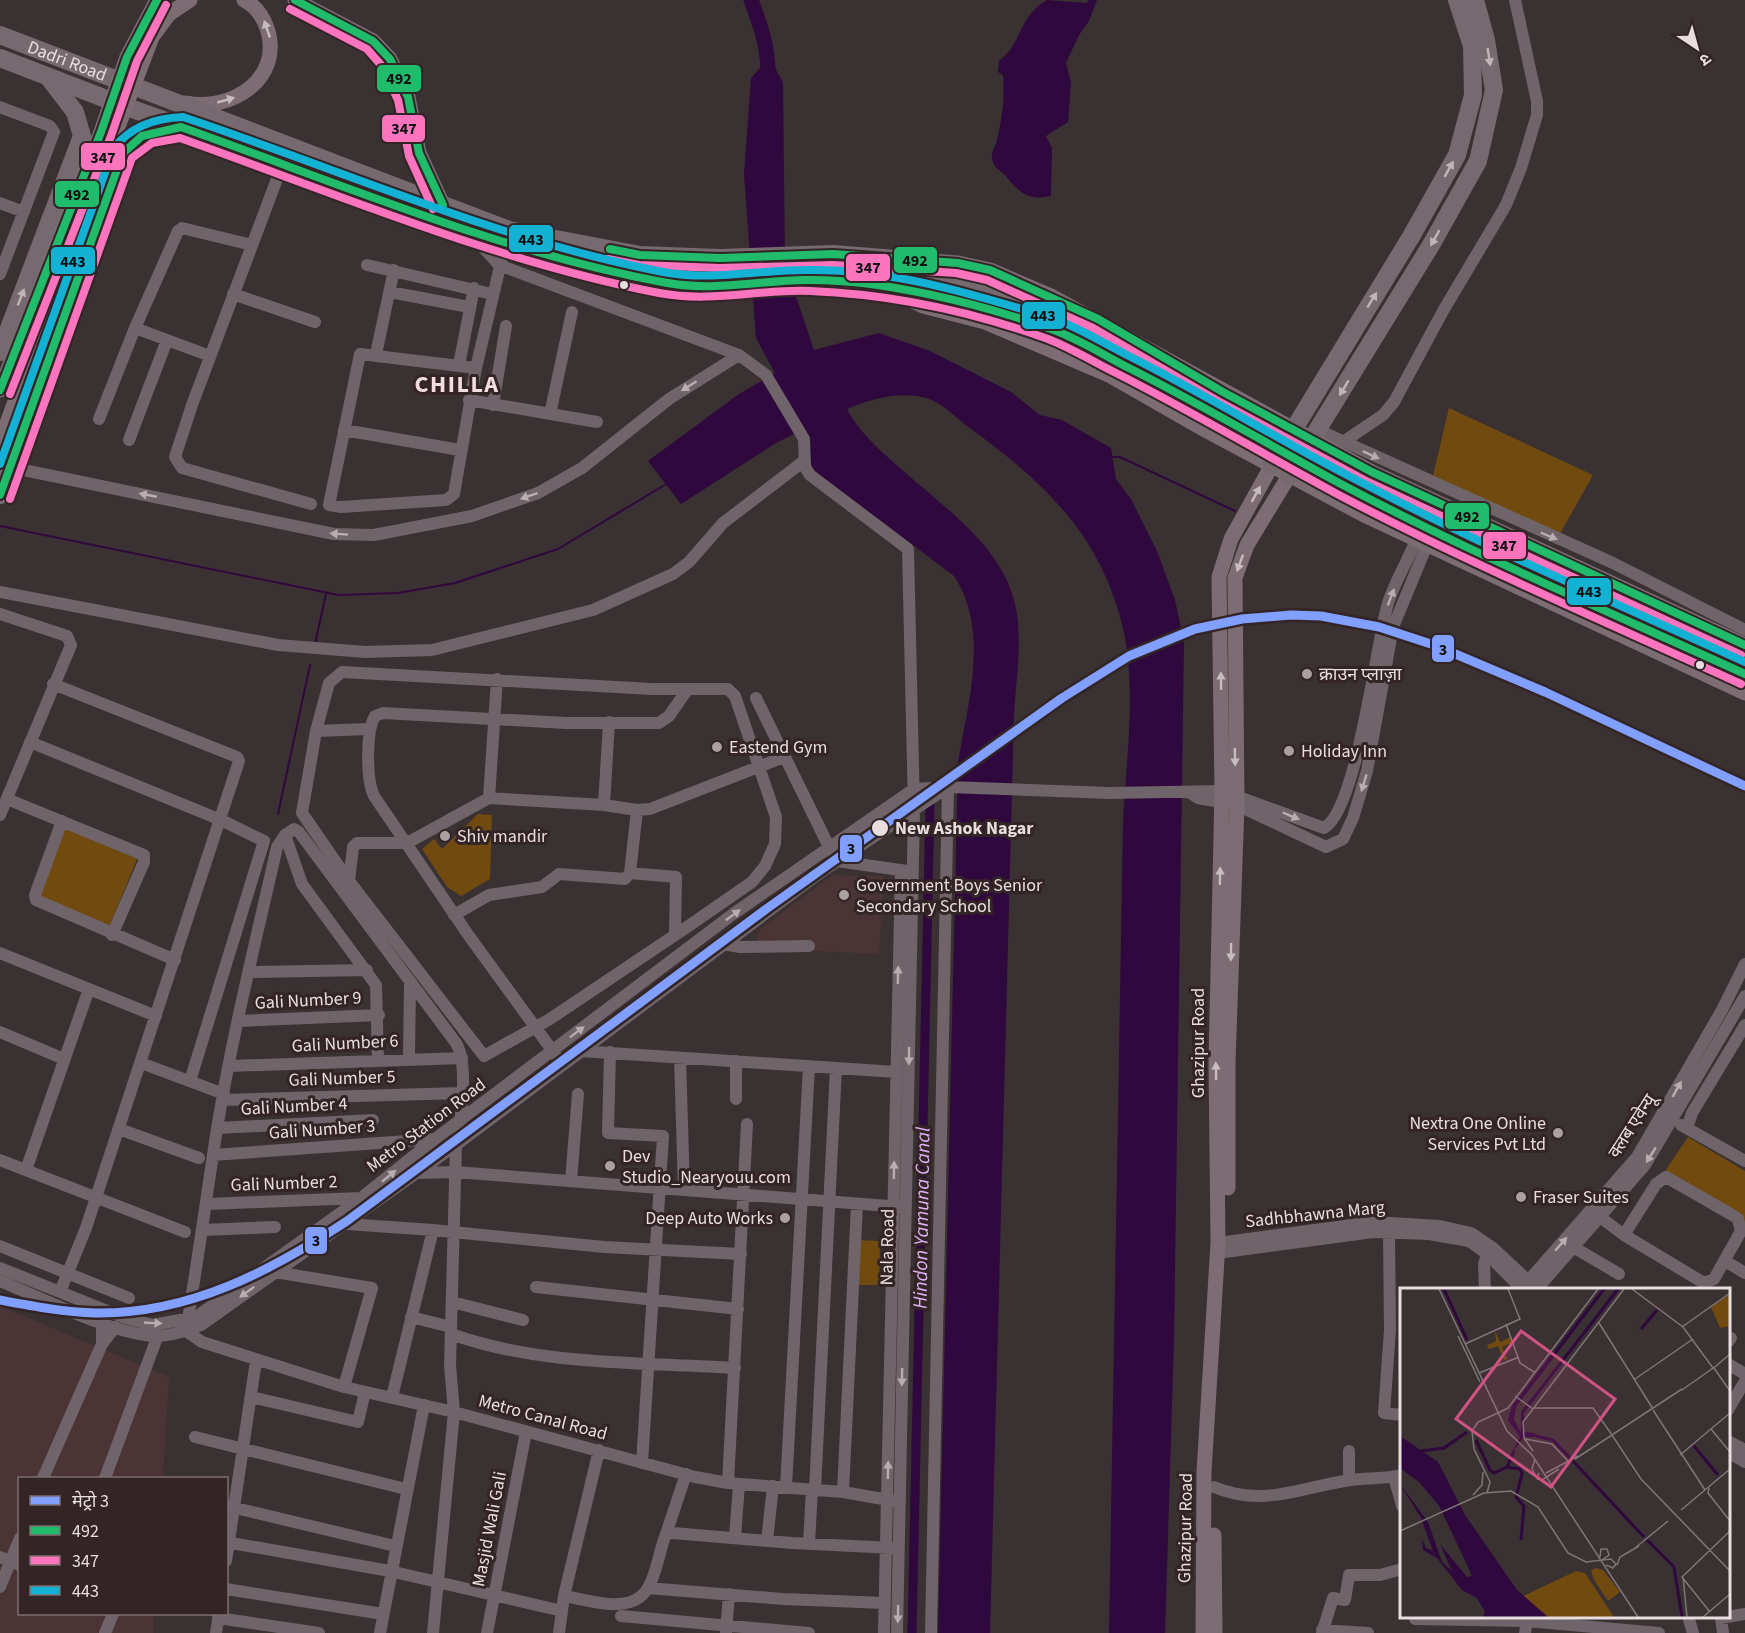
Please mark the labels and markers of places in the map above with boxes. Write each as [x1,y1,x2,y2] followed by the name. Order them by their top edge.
[618,279,630,291] unlabelled marker
[1694,659,1706,671] unlabelled marker
[1319,662,1402,687] place label: क्राउन प्लाज़ा
[1300,667,1314,681] marker: क्राउन प्लाज़ा
[729,735,827,760] place label: Eastend Gym
[1301,739,1387,764] place label: Holiday Inn
[710,740,724,754] marker: Eastend Gym
[1282,744,1296,758] marker: Holiday Inn
[895,816,1034,841] place label: New Ashok Nagar
[870,818,890,838] marker: New Ashok Nagar
[457,824,548,849] place label: Shiv mandir
[438,829,452,843] marker: Shiv mandir
[856,873,1043,919] place label: Government Boys Senior Secondary School
[837,888,851,902] marker: Government Boys Senior Secondary School
[1409,1111,1546,1157] place label: Nextra One Online Services Pvt Ltd
[1551,1126,1565,1140] marker: Nextra One Online Services Pvt Ltd
[622,1144,791,1190] place label: Dev Studio_Nearyouu.com
[603,1159,617,1173] marker: Dev Studio_Nearyouu.com
[1533,1185,1629,1210] place label: Fraser Suites
[1514,1190,1528,1204] marker: Fraser Suites
[645,1206,773,1231] place label: Deep Auto Works
[778,1211,792,1225] marker: Deep Auto Works

